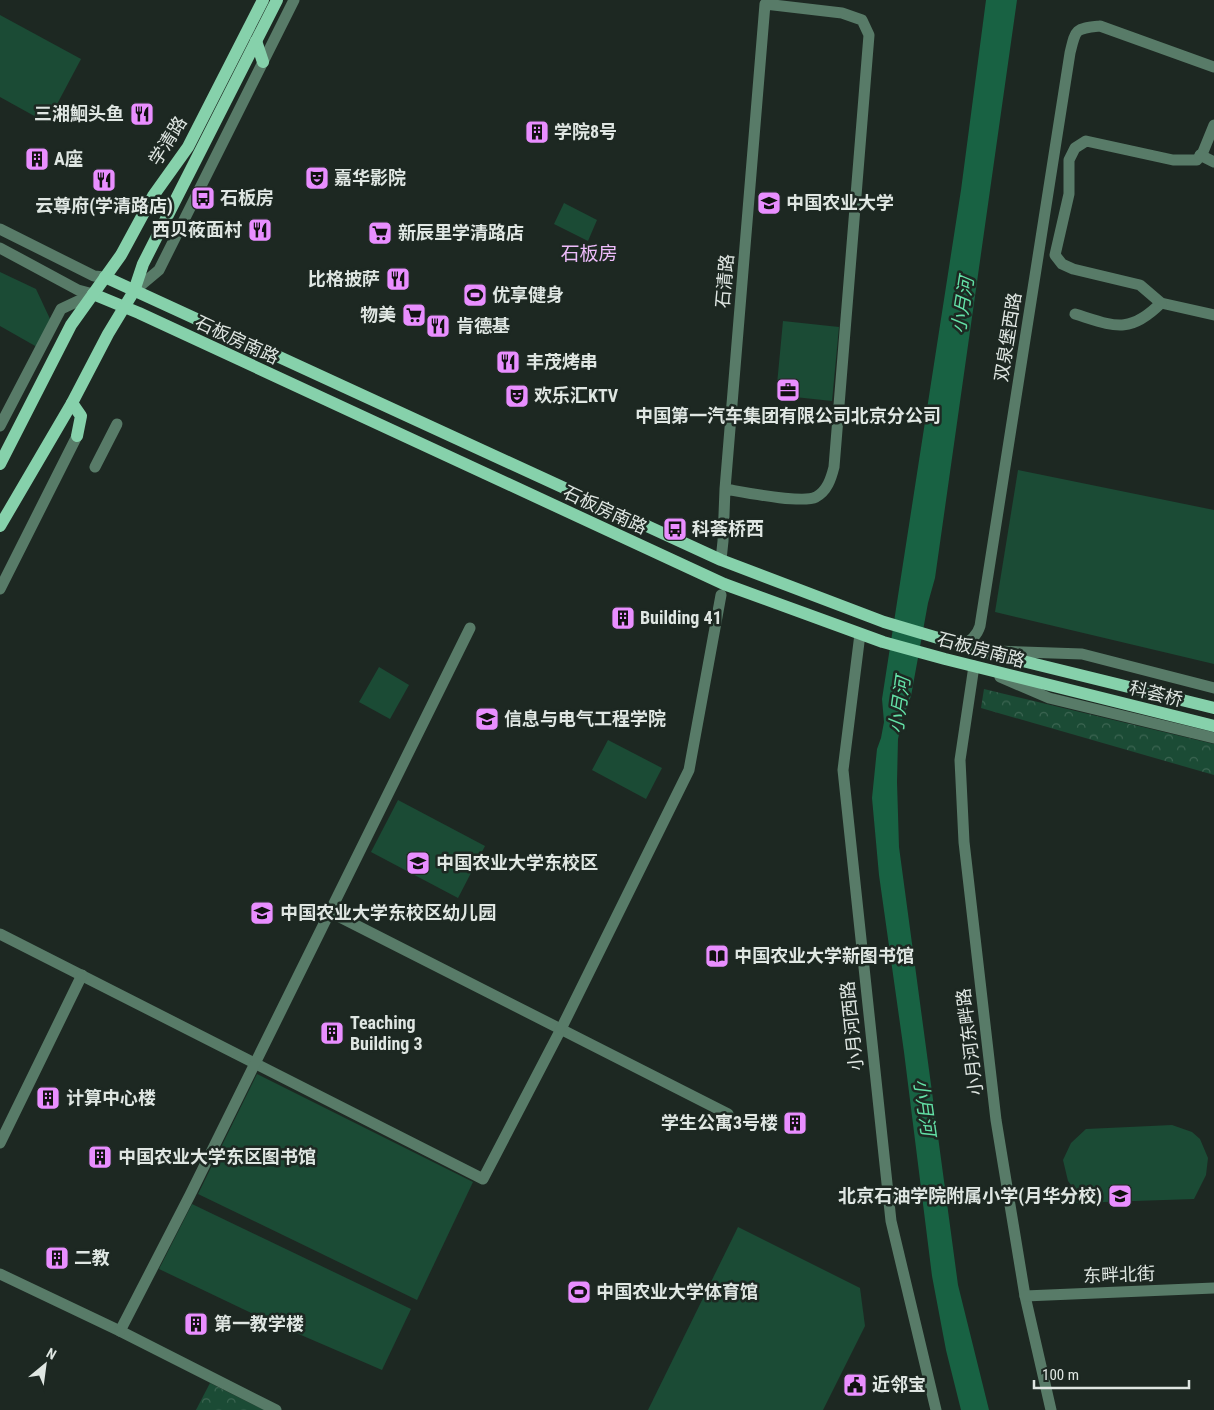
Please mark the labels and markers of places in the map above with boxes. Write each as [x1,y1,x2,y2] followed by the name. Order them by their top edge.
[129,101,155,127] restaurant icon: 三湘鮰头鱼
[34,103,124,124] place label: 三湘鮰头鱼
[524,119,550,145] building icon: 学院8号
[554,121,617,142] place label: 学院8号
[24,146,50,172] building icon: A座
[54,148,83,169] place label: A座
[304,165,330,191] theatre icon: 嘉华影院
[91,167,117,193] restaurant icon: 云尊府(学清路店)
[334,167,406,188] place label: 嘉华影院
[190,185,216,211] bus stop icon: 石板房
[220,187,274,208] place label: 石板房
[756,190,782,216] school or university icon: 中国农业大学
[786,192,894,213] place label: 中国农业大学
[35,195,173,217] place label: 云尊府(学清路店)
[247,217,273,243] restaurant icon: 西贝莜面村
[152,219,242,240] place label: 西贝莜面村
[367,220,393,246] supermarket icon: 新辰里学清路店
[398,222,524,243] place label: 新辰里学清路店
[385,266,411,292] restaurant icon: 比格披萨
[308,268,380,289] place label: 比格披萨
[462,282,488,308] sports icon: 优享健身
[492,284,564,305] place label: 优享健身
[401,302,427,328] supermarket icon: 物美
[360,304,396,325] place label: 物美
[425,313,451,339] restaurant icon: 肯德基
[456,315,510,336] place label: 肯德基
[495,349,521,375] restaurant icon: 丰茂烤串
[526,351,598,372] place label: 丰茂烤串
[775,377,801,403] office icon: 中国第一汽车集团有限公司北京分公司
[504,383,530,409] theatre icon: 欢乐汇KTV
[534,385,619,406] place label: 欢乐汇KTV
[635,405,941,426] place label: 中国第一汽车集团有限公司北京分公司
[662,516,688,542] bus stop icon: 科荟桥西
[692,518,764,539] place label: 科荟桥西
[610,605,636,631] building icon: Building 41
[640,607,722,628] place label: Building 41
[474,706,500,732] school or university icon: 信息与电气工程学院
[504,708,666,729] place label: 信息与电气工程学院
[405,850,431,876] school or university icon: 中国农业大学东校区
[436,852,598,873] place label: 中国农业大学东校区
[249,900,275,926] school or university icon: 中国农业大学东校区幼儿园
[280,902,496,923] place label: 中国农业大学东校区幼儿园
[704,943,730,969] library icon: 中国农业大学新图书馆
[734,945,914,966] place label: 中国农业大学新图书馆
[350,1012,423,1054] place label: Teaching Building 3
[319,1020,345,1046] building icon: Teaching Building 3
[35,1085,61,1111] building icon: 计算中心楼
[66,1087,156,1108] place label: 计算中心楼
[782,1110,808,1136] building icon: 学生公寓3号楼
[661,1112,778,1133] place label: 学生公寓3号楼
[87,1144,113,1170] building icon: 中国农业大学东区图书馆
[118,1146,316,1167] place label: 中国农业大学东区图书馆
[1107,1183,1133,1209] school or university icon: 北京石油学院附属小学(月华分校)
[838,1185,1102,1207] place label: 北京石油学院附属小学(月华分校)
[44,1245,70,1271] building icon: 二教
[74,1247,110,1268] place label: 二教
[566,1279,592,1305] sports icon: 中国农业大学体育馆
[596,1281,758,1302] place label: 中国农业大学体育馆
[183,1311,209,1337] building icon: 第一教学楼
[214,1313,304,1334] place label: 第一教学楼
[842,1372,868,1398] public building icon: 近邻宝
[872,1374,926,1395] place label: 近邻宝

